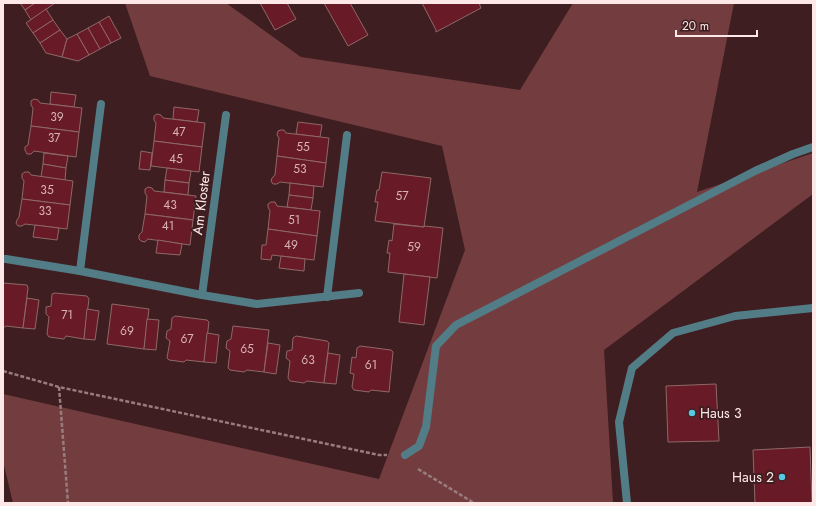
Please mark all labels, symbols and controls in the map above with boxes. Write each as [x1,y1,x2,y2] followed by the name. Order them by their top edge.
[676,12,757,38] scale bar
[682,17,709,35] text: 20 m
[50,108,64,126] house number: 39
[172,123,186,141] house number: 47
[48,129,61,147] house number: 37
[296,138,310,156] house number: 55
[169,150,183,168] house number: 45
[293,160,307,178] house number: 53
[187,170,215,236] street label: Am Kloster
[40,181,54,199] house number: 35
[395,187,409,205] house number: 57
[163,196,177,214] house number: 43
[38,202,52,220] house number: 33
[288,211,300,229] house number: 51
[162,217,174,235] house number: 41
[284,236,298,254] house number: 49
[407,238,421,256] house number: 59
[61,306,73,324] house number: 71
[120,322,134,340] house number: 69
[180,330,194,348] house number: 67
[240,340,254,358] house number: 65
[301,351,315,369] house number: 63
[365,356,377,374] house number: 61
[700,403,742,423] place label: Haus 3
[687,408,697,418] marker: Haus 3
[732,467,774,487] place label: Haus 2
[777,472,787,482] marker: Haus 2

